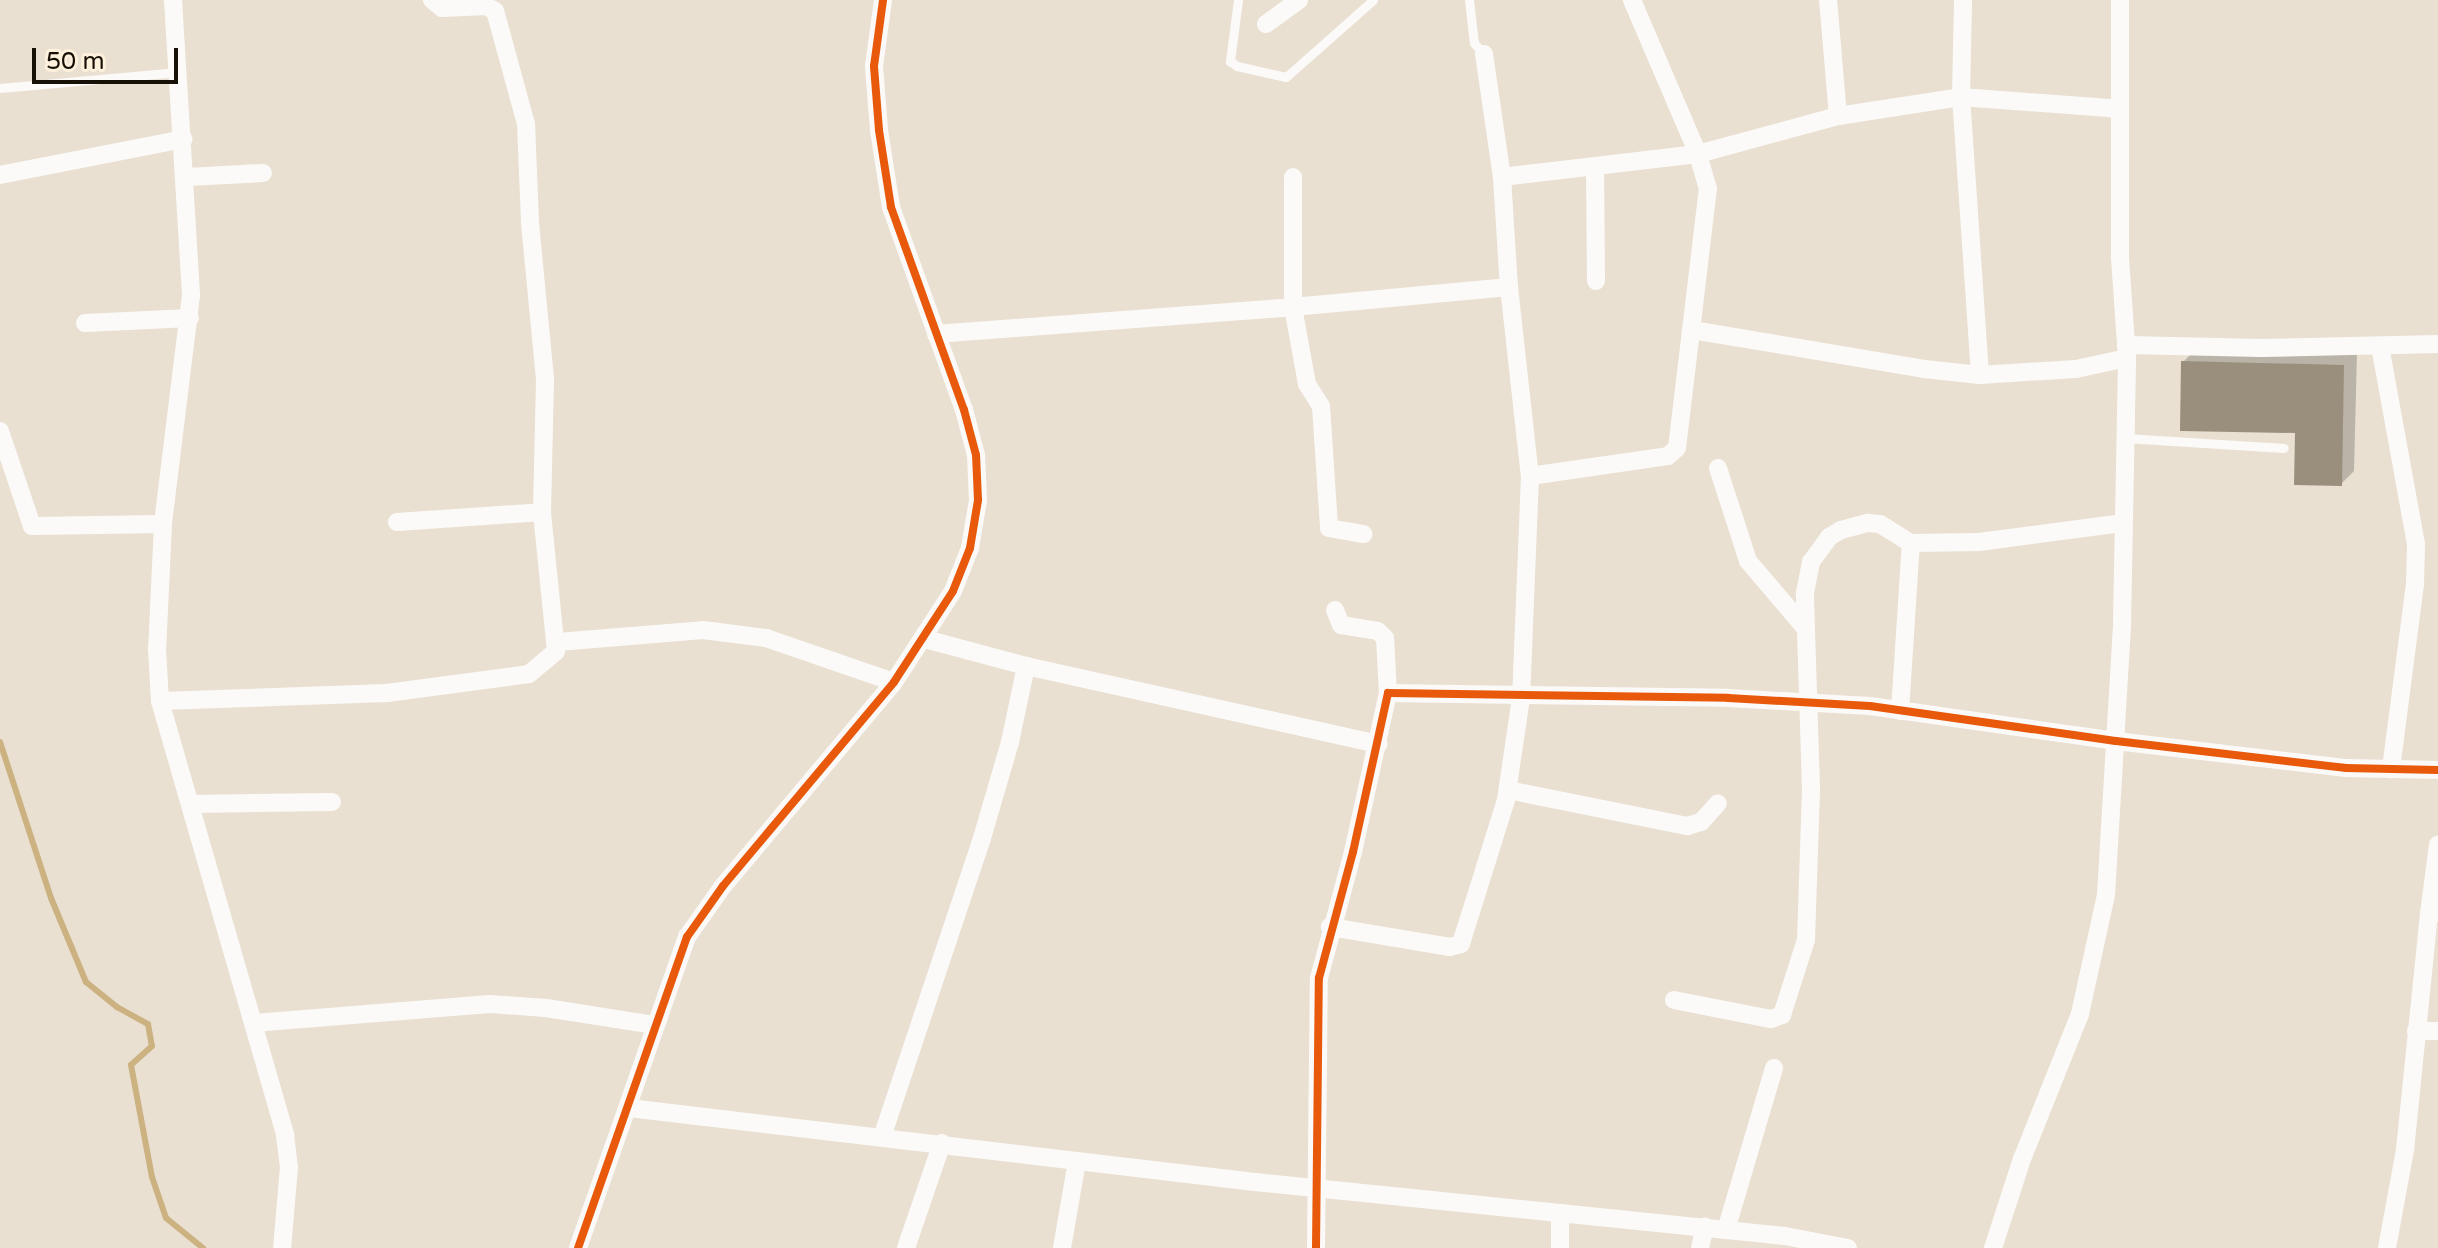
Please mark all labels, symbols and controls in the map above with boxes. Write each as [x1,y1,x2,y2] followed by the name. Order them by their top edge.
[36,32,182,82] scale bar
[46,47,104,76] text: 50 m

